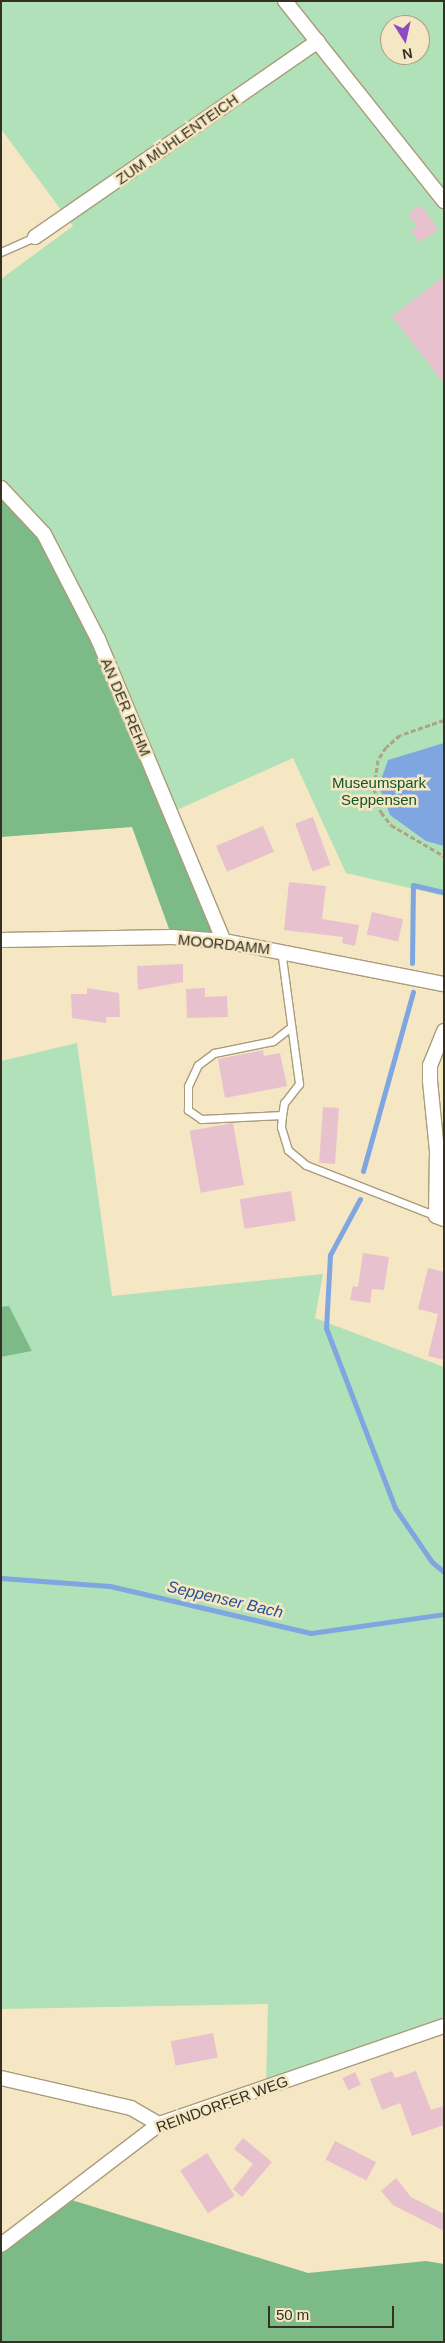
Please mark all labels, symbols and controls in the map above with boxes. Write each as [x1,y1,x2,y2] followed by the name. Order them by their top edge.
[380,15,430,65] north arrow
[401,45,414,63] text: N
[112,90,242,188] street label: ZUM MÜHLENTEICH
[97,655,155,759] street label: AN DER REHM
[332,773,426,808] park label: Museumspark Seppensen
[177,930,271,958] street label: MOORDAMM
[165,1577,285,1623] water label: Seppenser Bach
[154,2072,290,2136] street label: REINDORFER WEG
[270,2296,396,2328] scale bar
[276,2306,309,2323] text: 50 m

